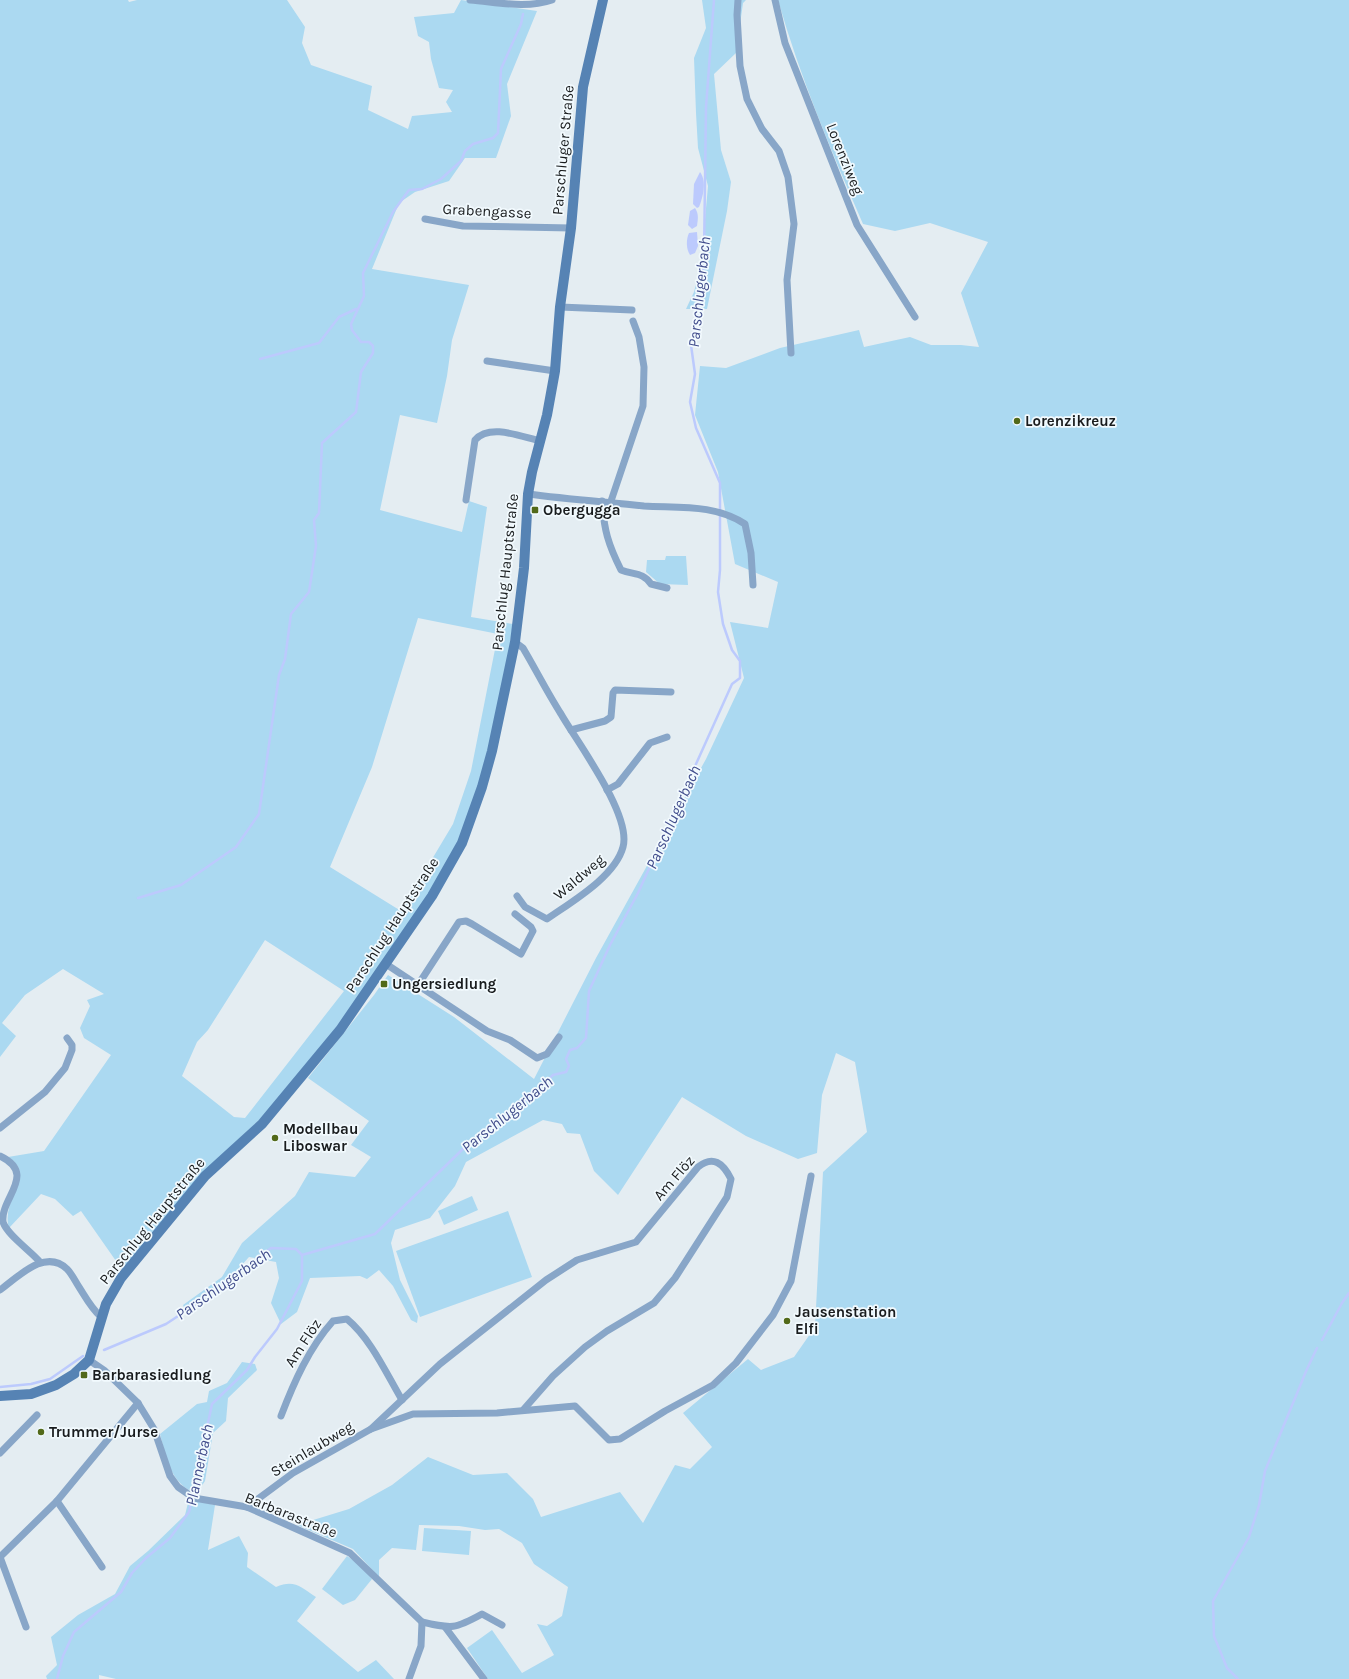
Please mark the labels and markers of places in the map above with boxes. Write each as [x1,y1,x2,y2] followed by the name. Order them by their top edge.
[1025,412,1116,430] place label: Lorenzikreuz
[1012,416,1022,426] marker: Lorenzikreuz
[543,501,621,519] place label: Obergugga
[530,505,540,515] marker: Obergugga
[392,975,497,993] place label: Ungersiedlung
[379,979,389,989] marker: Ungersiedlung
[283,1120,358,1155] place label: Modellbau Liboswar
[270,1133,280,1143] marker: Modellbau Liboswar
[795,1303,896,1338] place label: Jausenstation Elfi
[782,1316,792,1326] marker: Jausenstation Elfi
[92,1366,211,1384] place label: Barbarasiedlung
[79,1370,89,1380] marker: Barbarasiedlung
[49,1423,158,1441] place label: Trummer/Jurse
[36,1427,46,1437] marker: Trummer/Jurse

